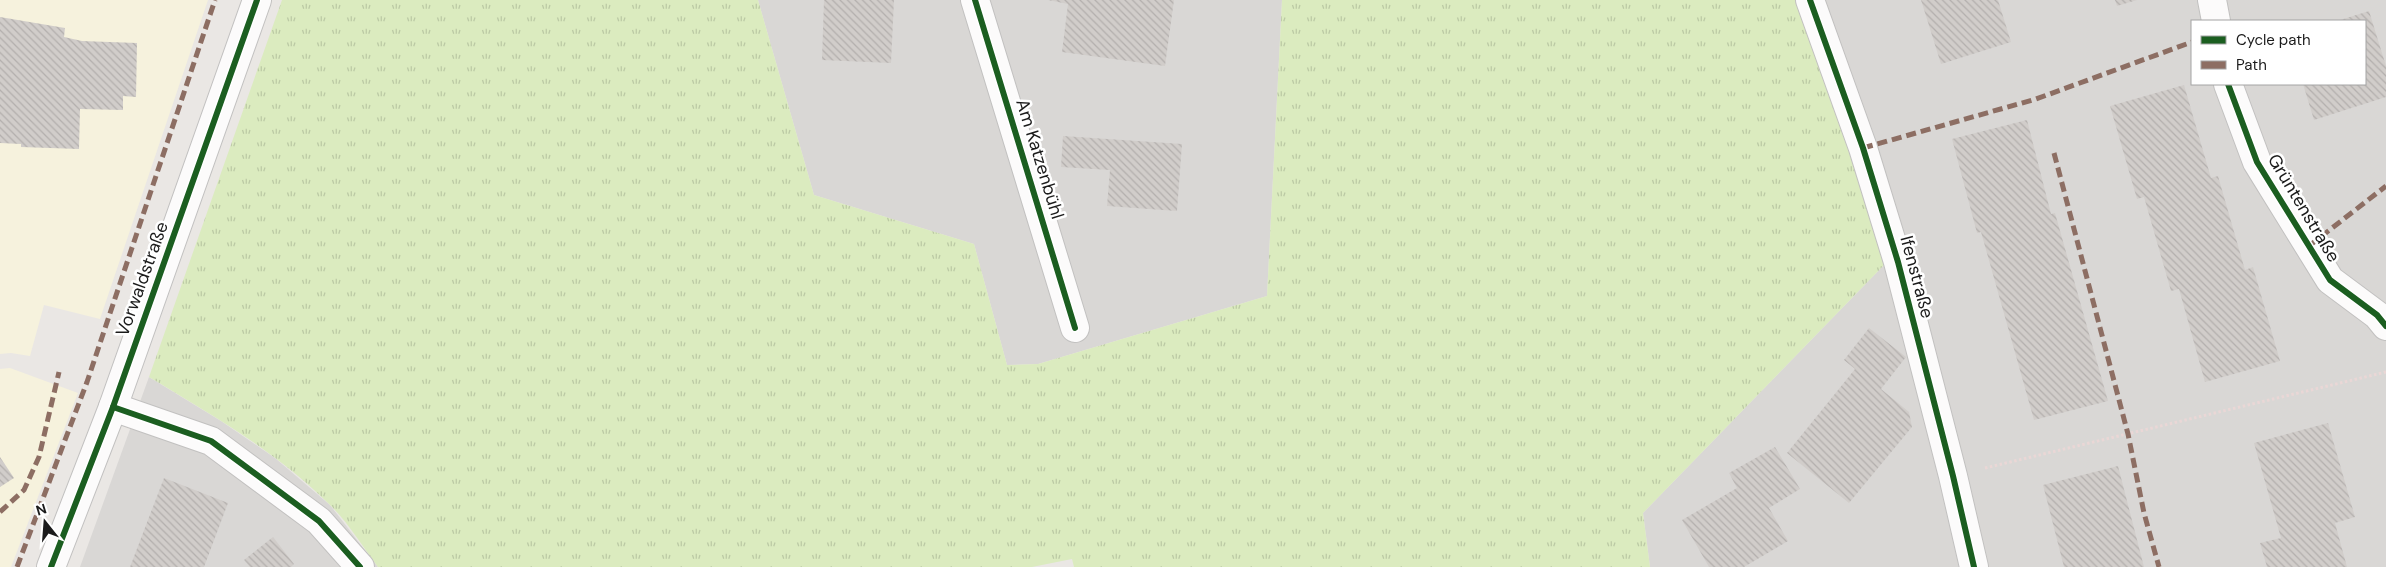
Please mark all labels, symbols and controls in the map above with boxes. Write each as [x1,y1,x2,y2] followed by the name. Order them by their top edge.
[2191,20,2366,85] legend
[2236,30,2311,50] text: Cycle path
[2236,55,2267,75] text: Path
[1010,96,1070,222] street label: Am Katzenbühl
[2262,149,2346,267] street label: Grüntenstraße
[110,218,174,340] street label: Vorwaldstraße
[1894,233,1940,321] street label: Ifenstraße
[20,497,70,547] north arrow
[34,499,49,520] text: N

